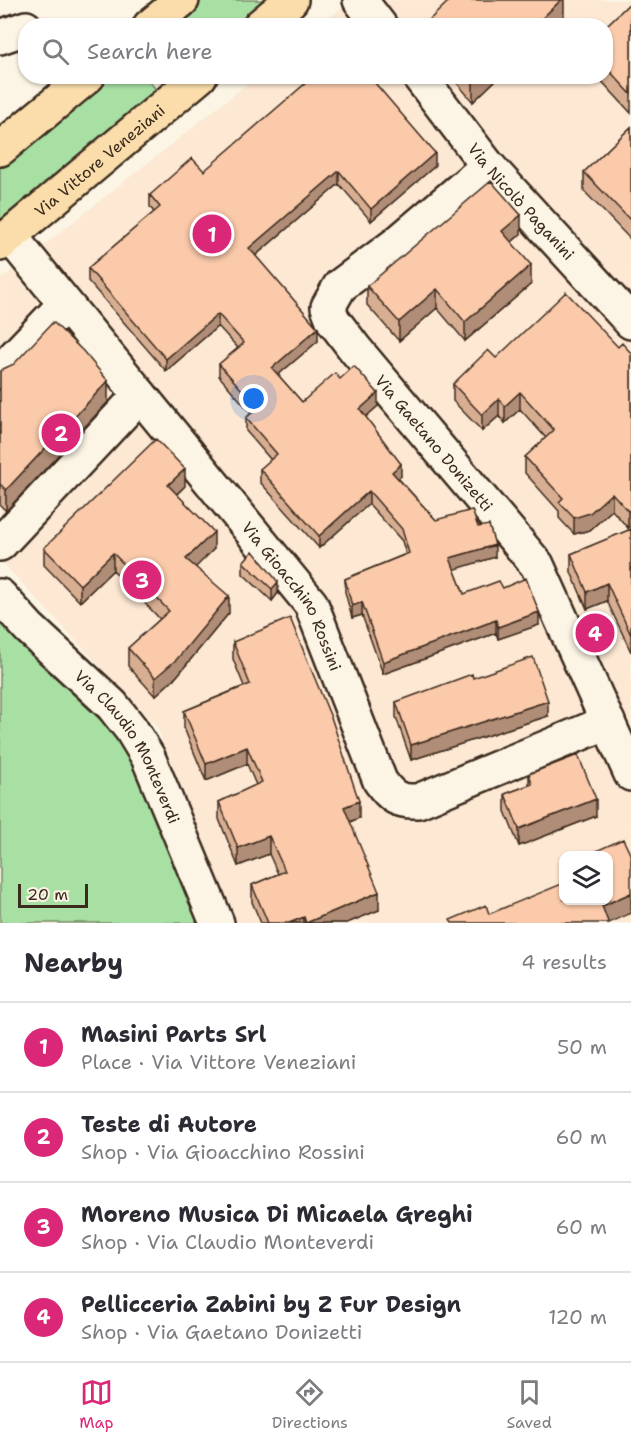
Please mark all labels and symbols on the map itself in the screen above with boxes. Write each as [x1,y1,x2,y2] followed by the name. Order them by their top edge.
[30,100,169,221] street label: Via Vittore Veneziani
[464,139,579,264] street label: Via Nicolò Paganini
[192,212,232,256] pin: 1
[371,370,498,516] street label: Via Gaetano Donizetti
[239,384,268,413] your location
[42,410,80,456] pin: 2
[237,517,347,674] street label: Via Gioacchino Rossini
[122,558,162,602] pin: 3
[576,610,614,656] pin: 4
[70,665,185,827] street label: Via Claudio Monteverdi
[18,881,88,908] scale bar

